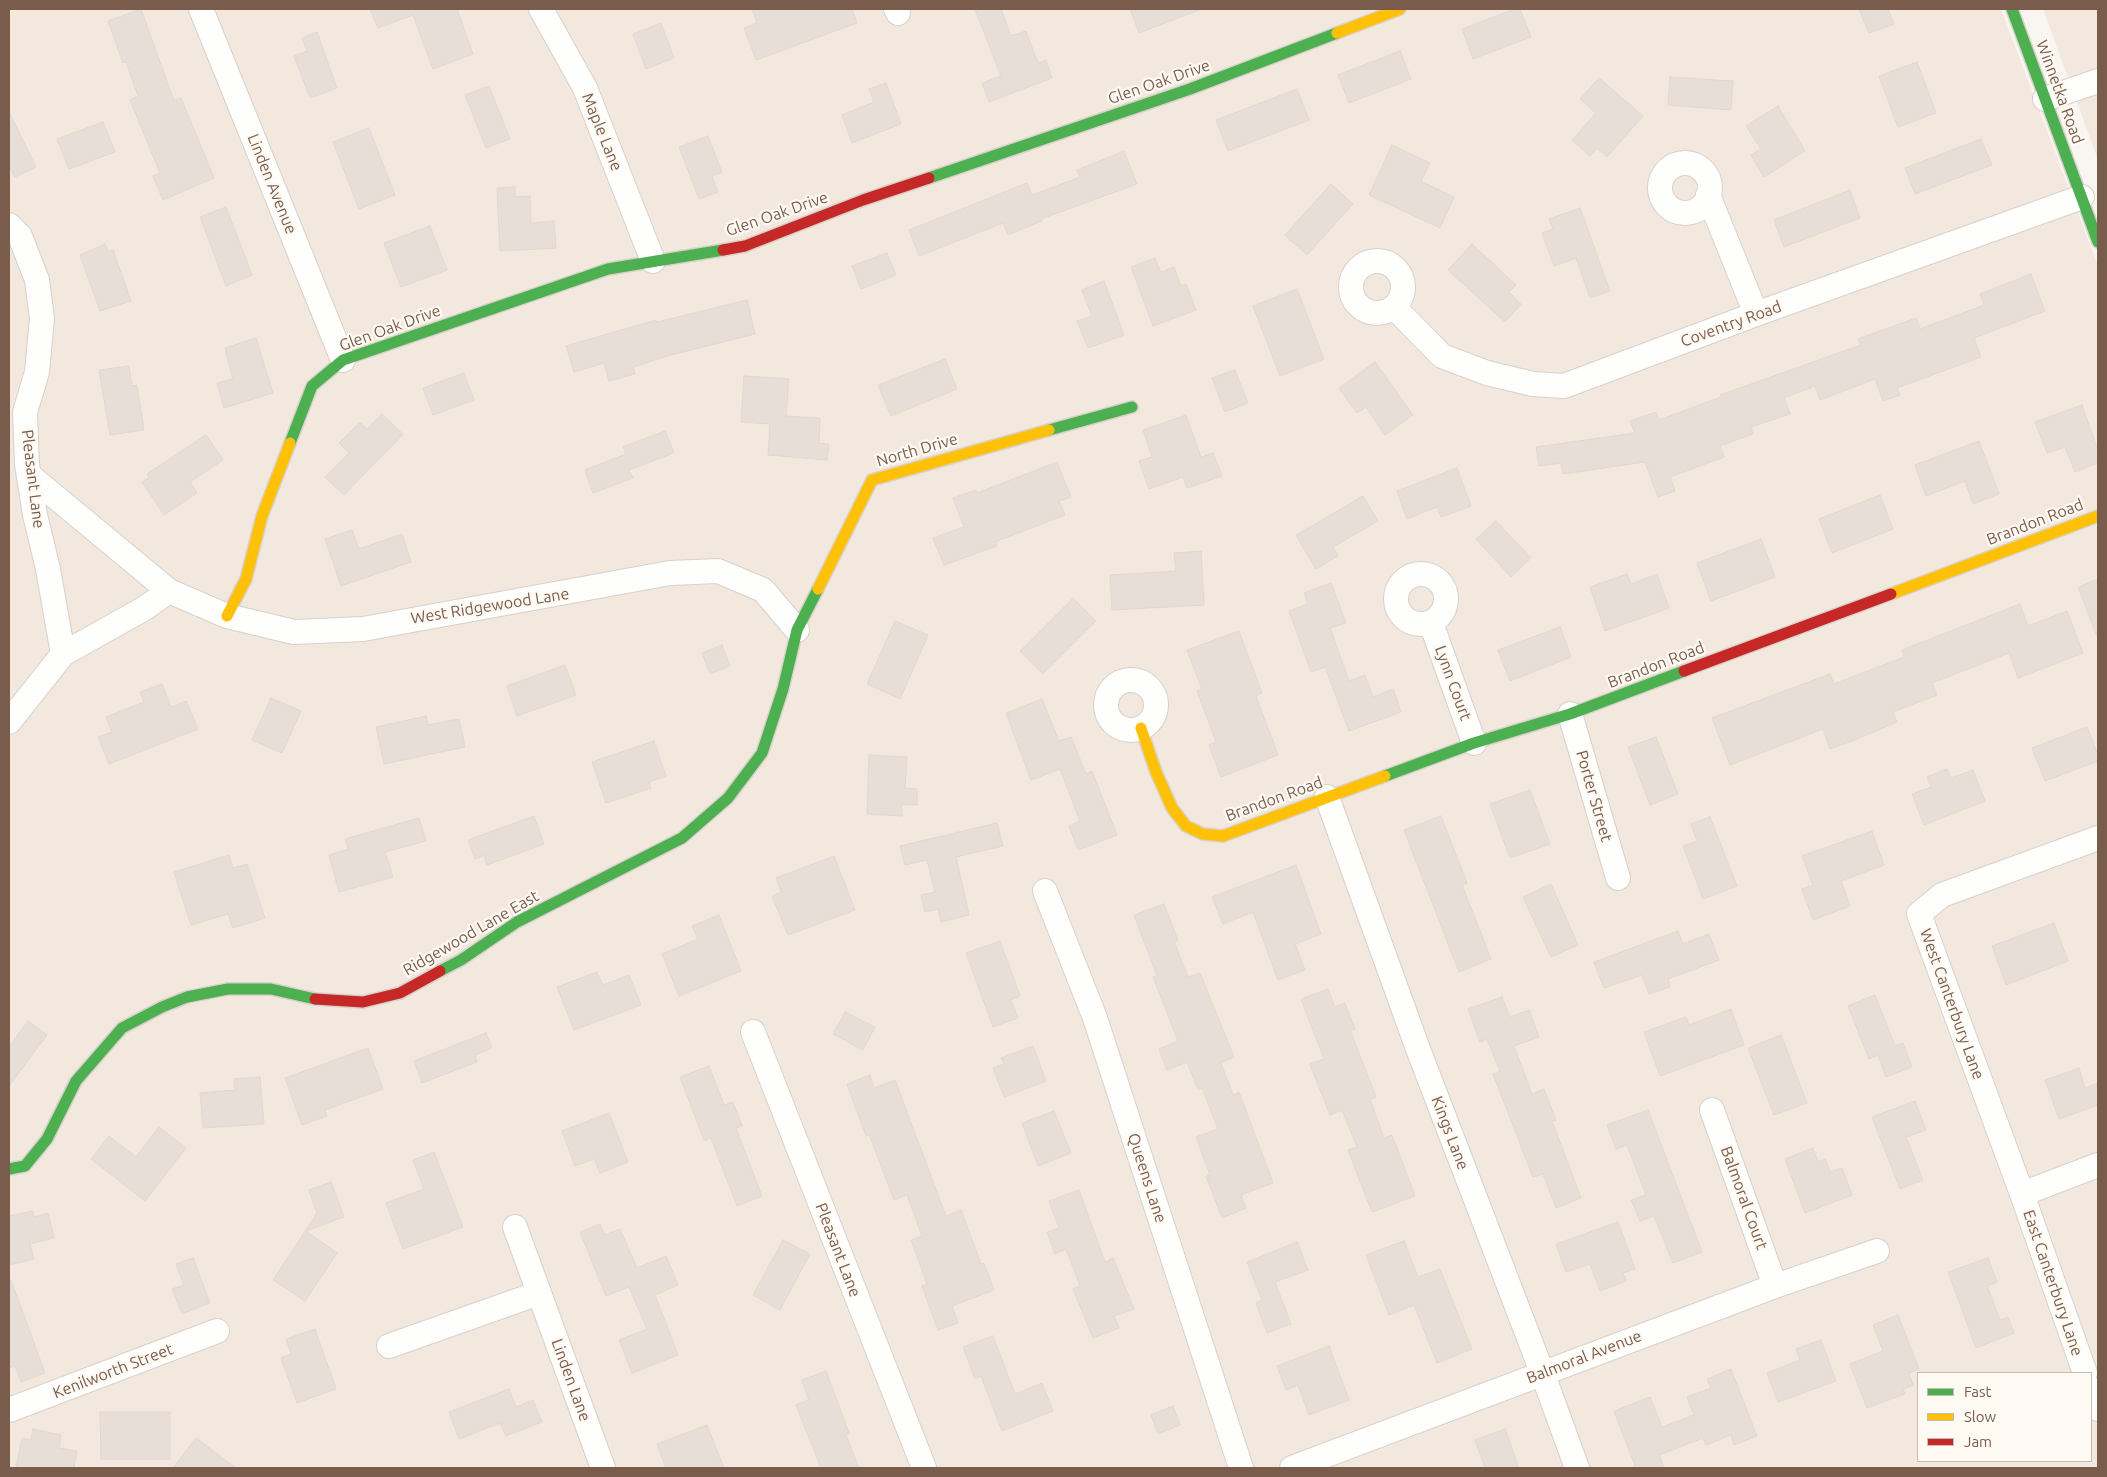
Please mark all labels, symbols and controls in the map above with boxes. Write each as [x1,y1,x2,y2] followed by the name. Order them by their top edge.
[2032,37,2088,147] street label: Winnetka Road
[1105,56,1213,108] street label: Glen Oak Drive
[578,90,626,174] street label: Maple Lane
[243,131,301,237] street label: Linden Avenue
[723,188,831,240] street label: Glen Oak Drive
[1678,297,1784,351] street label: Coventry Road
[337,301,443,355] street label: Glen Oak Drive
[17,428,49,530] street label: Pleasant Lane
[874,429,960,471] street label: North Drive
[1984,495,2086,549] street label: Brandon Road
[409,584,571,628] street label: West Ridgewood Lane
[1605,638,1707,692] street label: Brandon Road
[1431,643,1475,723] street label: Lynn Court
[1572,748,1616,844] street label: Porter Street
[1223,773,1325,825] street label: Brandon Road
[400,886,542,980] street label: Ridgewood Lane East
[1916,926,1988,1082] street label: West Canterbury Lane
[1427,1094,1473,1172] street label: Kings Lane
[1123,1131,1171,1225] street label: Queens Lane
[1716,1144,1772,1252] street label: Balmoral Court
[811,1200,865,1300] street label: Pleasant Lane
[2019,1208,2087,1358] street label: East Canterbury Lane
[1524,1326,1644,1388] street label: Balmoral Avenue
[547,1336,595,1424] street label: Linden Lane
[50,1339,176,1403] street label: Kenilworth Street
[1917,1372,2092,1462] legend
[1964,1383,1991,1400] text: Fast
[1964,1408,1996,1425] text: Slow
[1964,1433,1992,1450] text: Jam

